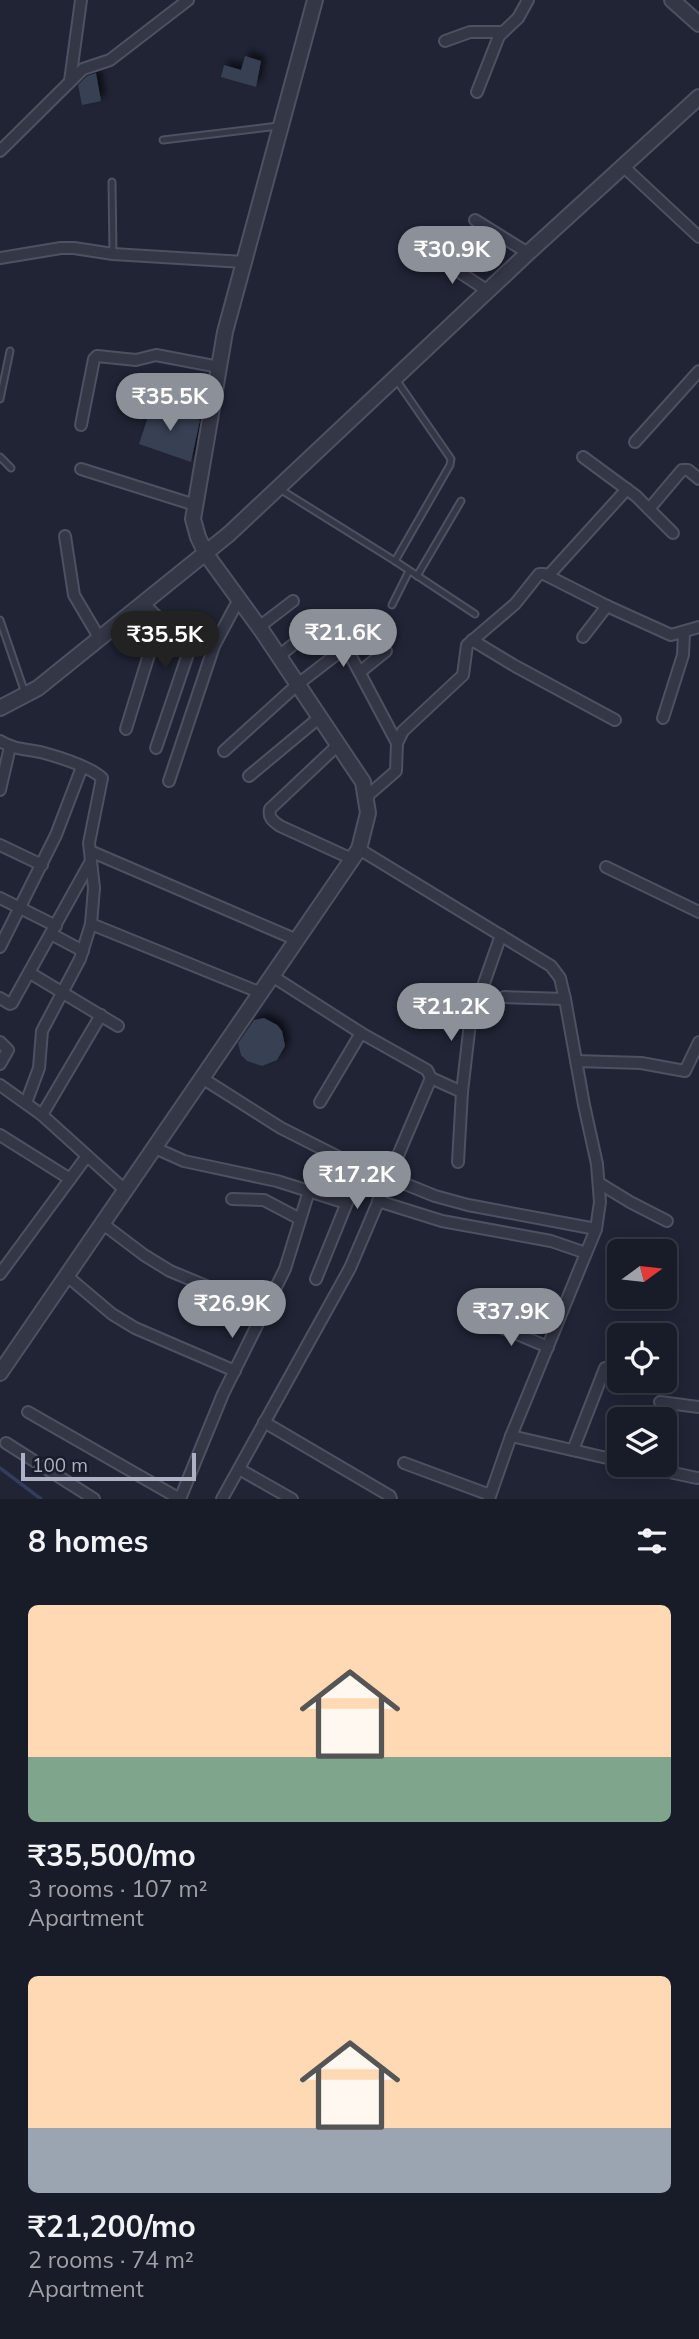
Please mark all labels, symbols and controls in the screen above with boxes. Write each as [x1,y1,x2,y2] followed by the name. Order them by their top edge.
[395,226,509,286] pin: ₹30.9K
[414,234,490,263] text: ₹30.9K
[113,374,227,433] pin: ₹35.5K
[132,381,208,410] text: ₹35.5K
[286,610,400,669] pin: ₹21.6K
[108,612,222,671] pin: ₹35.5K
[305,617,381,646] text: ₹21.6K
[127,619,203,648] text: ₹35.5K
[394,984,508,1043] pin: ₹21.2K
[413,991,489,1020] text: ₹21.2K
[300,1152,414,1211] pin: ₹17.2K
[319,1159,395,1188] text: ₹17.2K
[607,1239,677,1309] north arrow
[607,1239,677,1477] map controls
[175,1280,289,1340] pin: ₹26.9K
[194,1288,270,1317] text: ₹26.9K
[454,1288,568,1348] pin: ₹37.9K
[473,1296,549,1325] text: ₹37.9K
[607,1323,677,1393] button: locate
[607,1407,677,1477] button: layers
[21,1450,196,1482] scale bar
[32,1453,88,1477] text: 100 m
[28,1522,149,1560] text: 8 homes
[633,1522,671,1560] icon: filters
[287,1651,413,1777] icon: home
[28,1836,196,1874] text: ₹35,500/mo
[28,1874,208,1903] text: 3 rooms · 107 m²
[28,1903,144,1932] text: Apartment
[287,2022,413,2148] icon: home
[28,2207,196,2245] text: ₹21,200/mo
[28,2245,194,2274] text: 2 rooms · 74 m²
[28,2274,144,2303] text: Apartment

